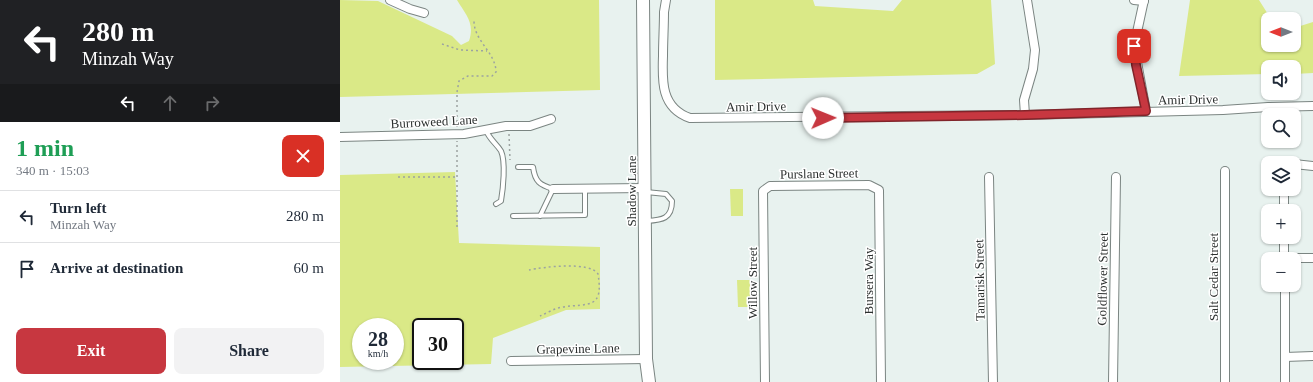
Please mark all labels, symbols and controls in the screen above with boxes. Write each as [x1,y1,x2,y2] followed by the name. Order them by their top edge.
[1261,12,1301,52] north arrow
[1261,12,1301,292] map controls
[16,16,68,68] icon: left
[82,16,154,47] text: 280 m
[1117,29,1151,63] pin
[1123,35,1145,57] icon: arrive
[82,49,174,69] text: Minzah Way
[1261,60,1301,100] button: sound
[1158,91,1219,108] street label: Amir Drive
[117,92,139,114] icon: left
[159,92,181,114] icon: ahead
[201,92,223,114] icon: right
[802,97,844,139] position arrow
[726,98,787,115] street label: Amir Drive
[1261,108,1301,148] button: search
[390,112,478,131] street label: Burroweed Lane
[16,135,74,161] text: 1 min
[282,135,324,177] button: close
[624,155,639,227] street label: Shadow Lane
[1261,156,1301,196] button: layers
[16,163,89,178] text: 340 m · 15:03
[780,165,859,182] street label: Purslane Street
[50,200,107,216] text: Turn left
[1261,204,1301,244] button: +
[16,206,38,228] icon: left
[286,208,324,224] text: 280 m
[50,217,116,232] text: Minzah Way
[1094,232,1111,326] street label: Goldflower Street
[1206,233,1221,321] street label: Salt Cedar Street
[971,239,988,321] street label: Tamarisk Street
[745,247,760,319] street label: Willow Street
[861,247,876,314] street label: Bursera Way
[1261,252,1301,292] button: −
[16,258,38,280] icon: arrive
[50,260,183,276] text: Arrive at destination
[294,260,324,276] text: 60 m
[412,318,464,370] speed limit sign: 30
[16,328,166,374] button: Exit
[174,328,324,374] button: Share
[368,328,388,350] text: 28
[536,340,620,357] street label: Grapevine Lane
[368,348,388,359] text: km/h

